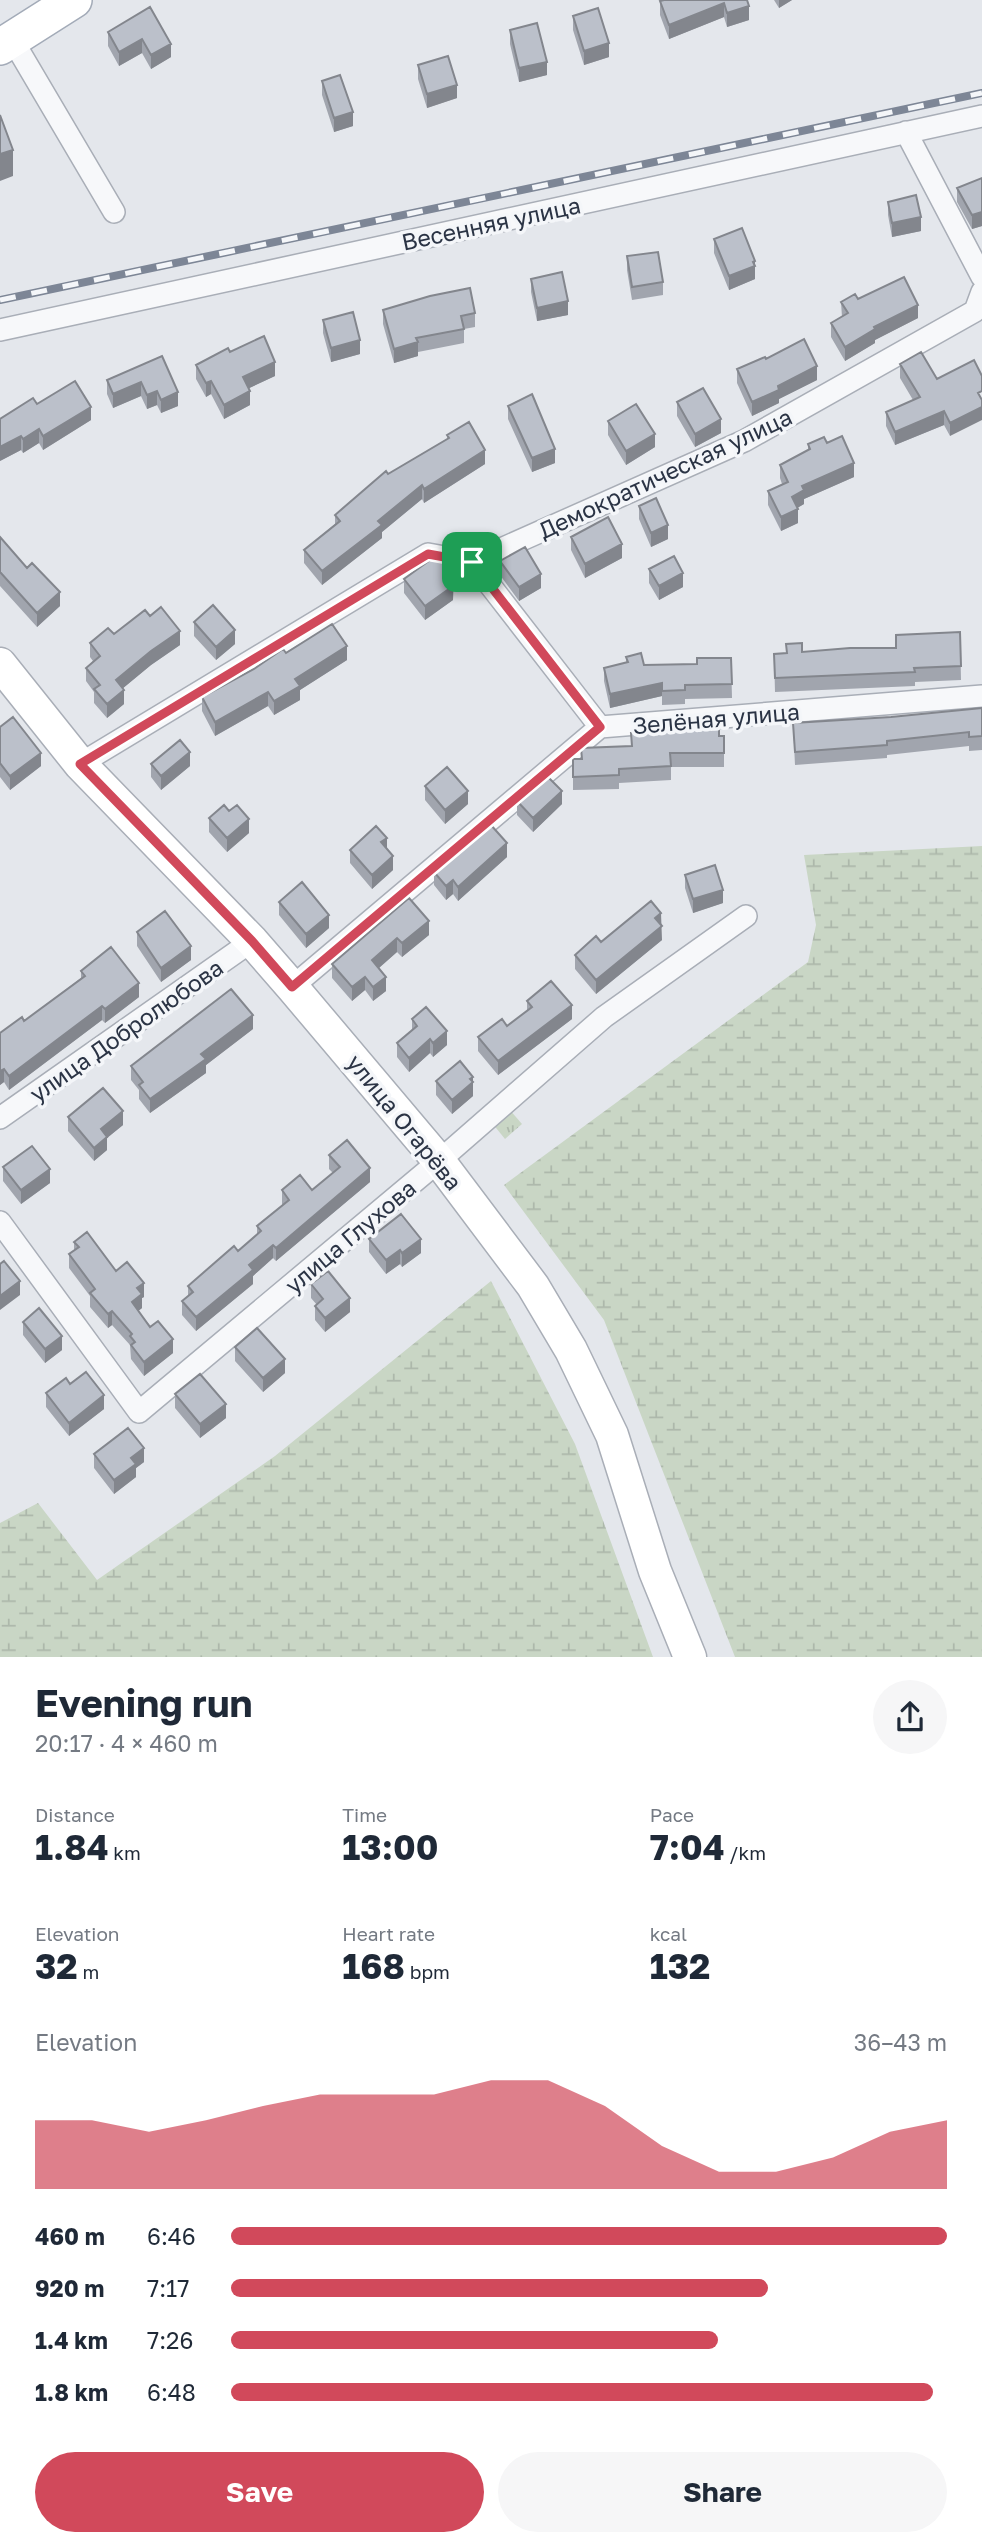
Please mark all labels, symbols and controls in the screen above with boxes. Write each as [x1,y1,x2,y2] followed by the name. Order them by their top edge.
[399,190,583,256] street label: Весенняя улица
[534,402,796,544] street label: Демократическая улица
[442,532,502,592] pin
[453,543,491,581] icon: arrive
[631,697,801,739] street label: Зелёная улица
[24,953,228,1107] street label: улица Добролюбова
[342,1048,468,1196] street label: улица Огарёва
[279,1173,421,1299] street label: улица Глухова
[35,1680,253,1725] text: Evening run
[873,1680,947,1754] button: share
[35,1729,218,1757] text: 20:17 · 4 × 460 m
[35,1803,115,1826] text: Distance
[342,1803,387,1826] text: Time
[650,1803,694,1826] text: Pace
[35,1826,109,1868] text: 1.84
[342,1826,438,1868] text: 13:00
[650,1826,725,1868] text: 7:04
[109,1841,141,1864] text: km
[725,1841,766,1864] text: /km
[35,1922,120,1945] text: Elevation
[342,1922,435,1945] text: Heart rate
[650,1922,687,1945] text: kcal
[35,1945,78,1987] text: 32
[342,1945,405,1987] text: 168
[650,1945,710,1987] text: 132
[78,1960,99,1983] text: m
[405,1960,450,1983] text: bpm
[35,2028,137,2056] text: Elevation
[854,2028,947,2056] text: 36–43 m
[35,2222,105,2250] text: 460 m
[147,2222,196,2250] text: 6:46
[35,2274,104,2302] text: 920 m
[147,2274,189,2302] text: 7:17
[35,2326,108,2354] text: 1.4 km
[147,2326,193,2354] text: 7:26
[35,2378,108,2406] text: 1.8 km
[147,2378,196,2406] text: 6:48
[35,2452,484,2532] button: Save
[498,2452,947,2532] button: Share

